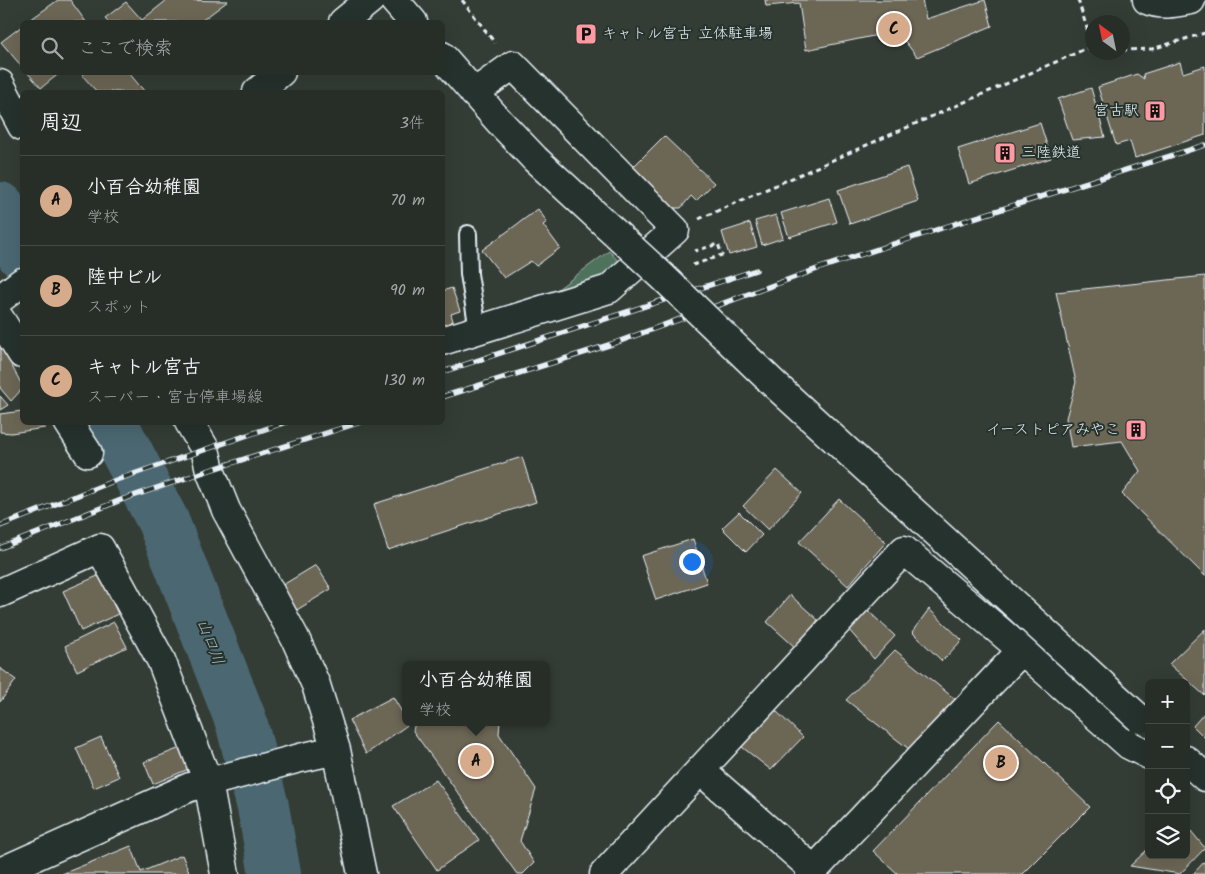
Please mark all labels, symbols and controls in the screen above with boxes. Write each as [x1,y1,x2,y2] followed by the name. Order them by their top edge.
[878,10,910,48] pin: C
[1085,15,1130,60] north arrow
[20,20,445,75] search box
[574,22,598,46] parking icon: キャトル宮古 立体駐車場
[602,22,773,46] place label: キャトル宮古 立体駐車場
[38,34,66,62] icon: search
[78,34,173,64] text: ここで検索
[1094,99,1139,123] place label: 宮古駅
[1143,99,1167,123] building icon: 宮古駅
[40,107,82,140] text: 周辺
[400,111,425,136] text: 3件
[993,141,1017,165] building icon: 三陸鉄道
[1021,141,1081,165] place label: 三陸鉄道
[87,173,201,203] text: 小百合幼稚園
[51,188,61,213] text: A
[390,188,425,213] text: 70 m
[87,205,119,230] text: 学校
[87,263,163,293] text: 陸中ビル
[51,278,61,303] text: B
[390,278,425,303] text: 90 m
[87,295,151,320] text: スポット
[87,353,201,383] text: キャトル宮古
[51,368,61,393] text: C
[384,368,425,393] text: 130 m
[87,385,263,410] text: スーパー · 宮古停車場線
[986,418,1120,442] place label: イーストピアみやこ
[1124,418,1148,442] building icon: イーストピアみやこ
[679,549,705,575] your location
[190,615,230,669] water label: 山口川
[402,661,550,726] popup
[419,666,533,696] text: 小百合幼稚園
[1145,679,1190,859] map controls
[1145,679,1190,724] button: +
[419,698,451,723] text: 学校
[1145,724,1190,769] button: −
[460,742,492,780] pin: A
[985,744,1017,782] pin: B
[1145,769,1190,814] button: locate
[1145,814,1190,859] button: layers

